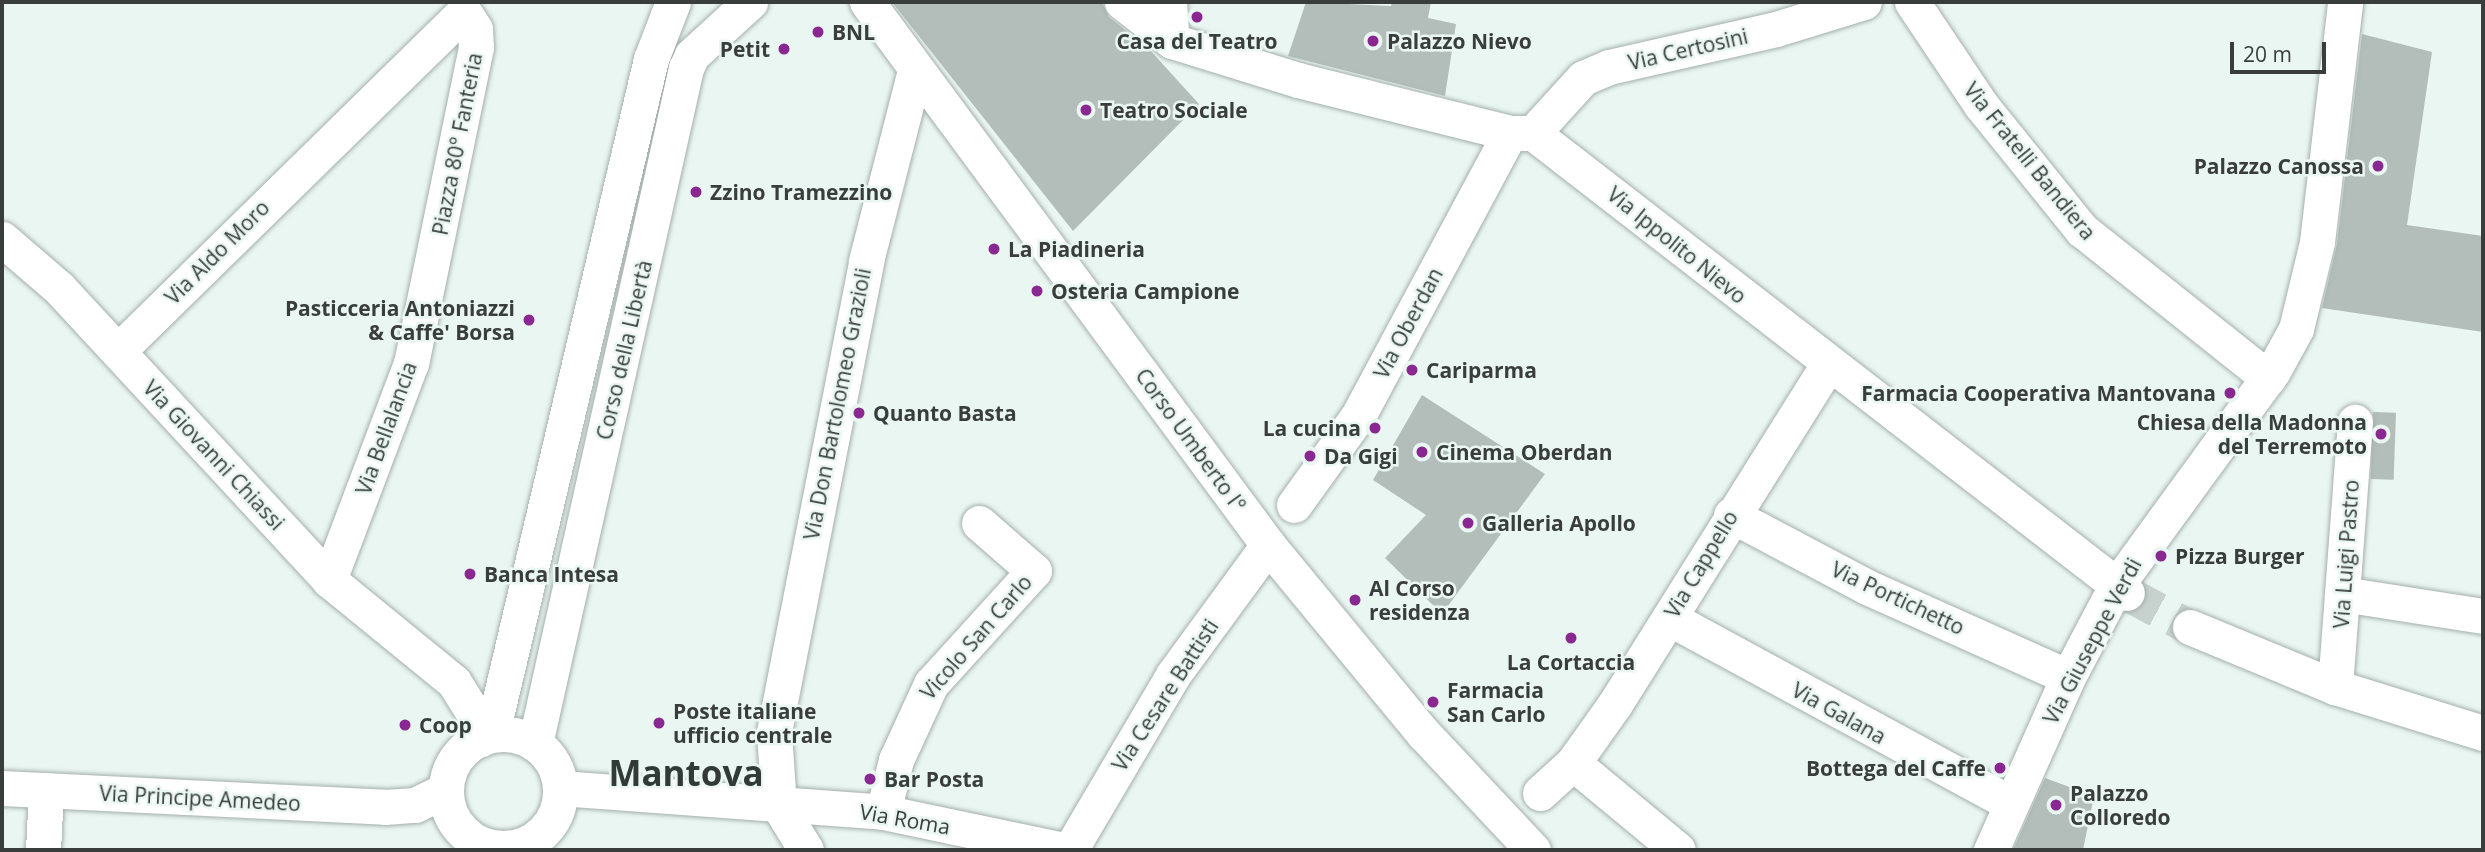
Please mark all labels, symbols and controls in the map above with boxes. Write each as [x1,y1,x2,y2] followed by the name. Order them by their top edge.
[1189,9,1205,25] marker: Casa del Teatro
[832,19,875,45] place label: BNL
[1626,23,1750,75] street label: Via Certosini
[810,24,826,40] marker: BNL
[1116,28,1278,54] place label: Casa del Teatro
[1387,28,1532,54] place label: Palazzo Nievo
[2233,28,2329,72] scale bar
[1365,33,1381,49] marker: Palazzo Nievo
[720,36,770,62] place label: Petit
[2243,40,2292,68] text: 20 m
[776,41,792,57] marker: Petit
[427,51,487,237] street label: Piazza 80° Fanteria
[1959,77,2101,245] street label: Via Fratelli Bandiera
[1100,97,1248,123] place label: Teatro Sociale
[1078,102,1094,118] marker: Teatro Sociale
[2194,153,2364,179] place label: Palazzo Canossa
[2370,158,2386,174] marker: Palazzo Canossa
[710,179,892,205] place label: Zzino Tramezzino
[1602,181,1752,309] street label: Via Ippolito Nievo
[688,184,704,200] marker: Zzino Tramezzino
[160,195,274,309] street label: Via Aldo Moro
[1008,236,1145,262] place label: La Piadineria
[986,241,1002,257] marker: La Piadineria
[591,258,657,442] street label: Corso della Libertà
[1368,263,1448,383] street label: Via Oberdan
[798,266,876,542] street label: Via Don Bartolomeo Grazioli
[1051,278,1239,304] place label: Osteria Campione
[1029,283,1045,299] marker: Osteria Campione
[285,295,515,345] place label: Pasticceria Antoniazzi & Caffe' Borsa
[521,312,537,328] marker: Pasticceria Antoniazzi & Caffe' Borsa
[1426,357,1537,383] place label: Cariparma
[350,358,422,498] street label: Via Bellalancia
[1404,362,1420,378] marker: Cariparma
[1131,363,1251,517] street label: Corso Umberto I°
[138,375,290,535] street label: Via Giovanni Chiassi
[1861,380,2216,406] place label: Farmacia Cooperativa Mantovana
[2222,385,2238,401] marker: Farmacia Cooperativa Mantovana
[873,400,1017,426] place label: Quanto Basta
[851,405,867,421] marker: Quanto Basta
[2137,409,2367,459] place label: Chiesa della Madonna del Terremoto
[1263,415,1361,441] place label: La cucina
[1367,420,1383,436] marker: La cucina
[2373,426,2389,442] marker: Chiesa della Madonna del Terremoto
[1436,439,1612,465] place label: Cinema Oberdan
[1324,443,1398,469] place label: Da Gigi
[1414,444,1430,460] marker: Cinema Oberdan
[1302,448,1318,464] marker: Da Gigi
[2328,479,2364,629] street label: Via Luigi Pastro
[1659,506,1743,622] street label: Via Cappello
[1482,510,1636,536] place label: Galleria Apollo
[1460,515,1476,531] marker: Galleria Apollo
[2175,543,2304,569] place label: Pizza Burger
[2153,548,2169,564] marker: Pizza Burger
[2038,554,2146,728] street label: Via Giuseppe Verdi
[1827,556,1969,640] street label: Via Portichetto
[484,561,619,587] place label: Banca Intesa
[462,566,478,582] marker: Banca Intesa
[915,570,1037,704] street label: Vicolo San Carlo
[1369,575,1470,625] place label: Al Corso residenza
[1347,592,1363,608] marker: Al Corso residenza
[1107,614,1223,776] street label: Via Cesare Battisti
[1563,630,1579,646] marker: La Cortaccia
[1507,649,1635,675] place label: La Cortaccia
[1447,677,1546,727] place label: Farmacia San Carlo
[1788,677,1890,749] street label: Via Galana
[1425,694,1441,710] marker: Farmacia San Carlo
[673,698,832,748] place label: Poste italiane ufficio centrale
[419,712,472,738] place label: Coop
[651,715,667,731] marker: Poste italiane ufficio centrale
[397,717,413,733] marker: Coop
[608,752,764,794] district label: Mantova
[1806,755,1986,781] place label: Bottega del Caffe
[1992,760,2008,776] marker: Bottega del Caffe
[884,766,984,792] place label: Bar Posta
[862,771,878,787] marker: Bar Posta
[99,780,301,816] street label: Via Principe Amedeo
[2070,780,2170,830] place label: Palazzo Colloredo
[2048,797,2064,813] marker: Palazzo Colloredo
[858,799,952,839] street label: Via Roma

